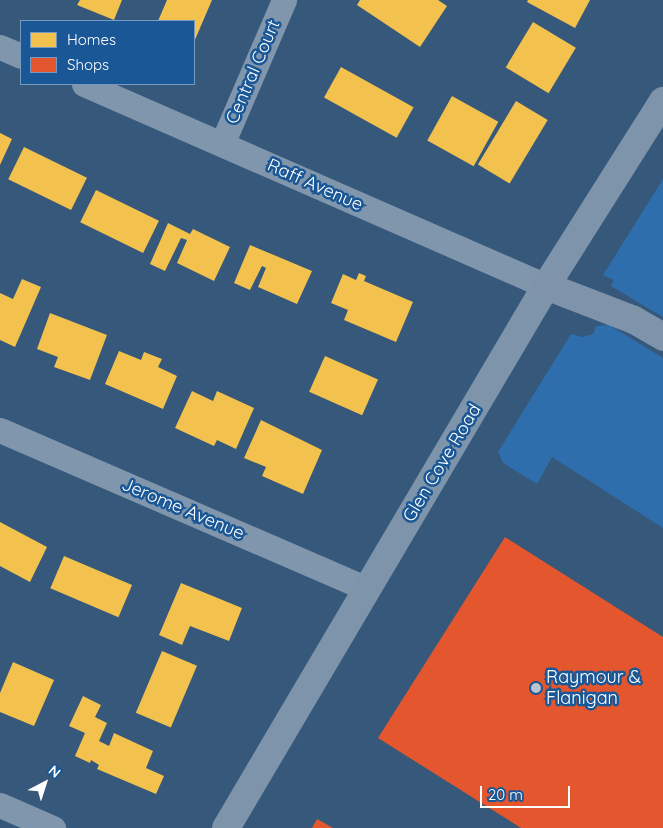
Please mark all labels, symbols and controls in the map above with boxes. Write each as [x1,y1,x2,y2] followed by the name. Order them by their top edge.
[221,17,285,127] street label: Central Court
[20,20,195,85] legend
[67,30,116,49] text: Homes
[67,55,109,74] text: Shops
[264,154,366,216] street label: Raff Avenue
[398,400,486,526] street label: Glen Cove Road
[119,473,247,545] street label: Jerome Avenue
[546,667,641,710] place label: Raymour & Flanigan
[530,682,542,694] marker: Raymour & Flanigan
[20,758,70,808] north arrow
[45,761,64,782] text: N
[483,776,573,808] scale bar
[488,785,523,804] text: 20 m

